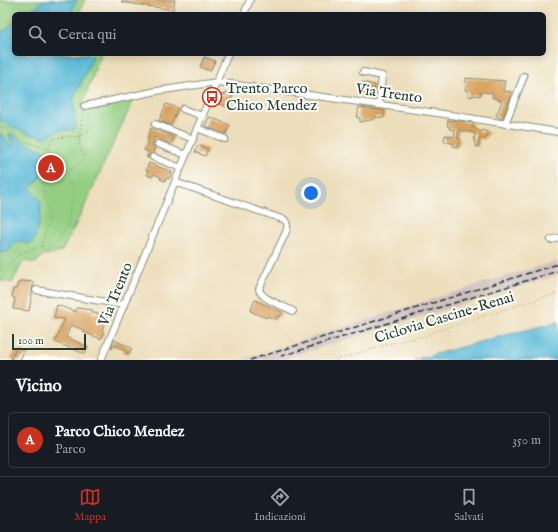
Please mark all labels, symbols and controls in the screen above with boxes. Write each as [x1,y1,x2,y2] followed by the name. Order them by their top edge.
[12,12,546,56] search box
[26,23,48,45] icon: search
[58,25,117,44] text: Cerca qui
[226,79,317,115] place label: Trento Parco Chico Mendez
[353,79,423,108] street label: Via Trento
[201,86,223,108] bus stop icon: Trento Parco Chico Mendez
[38,153,64,183] pin: A
[301,183,321,203] your location
[94,260,137,330] street label: Via Trento
[372,287,516,348] street label: Ciclovia Cascine-Renai
[12,332,86,351] scale bar
[18,334,44,348] text: 100 m
[16,376,62,397] text: Vicino
[55,422,185,441] text: Parco Chico Mendez
[26,432,34,449] text: A
[512,432,541,449] text: 350 m
[55,441,85,458] text: Parco
[74,486,106,524] tab: Mappa
[254,486,306,524] tab: Indicazioni
[454,486,484,524] tab: Salvati

